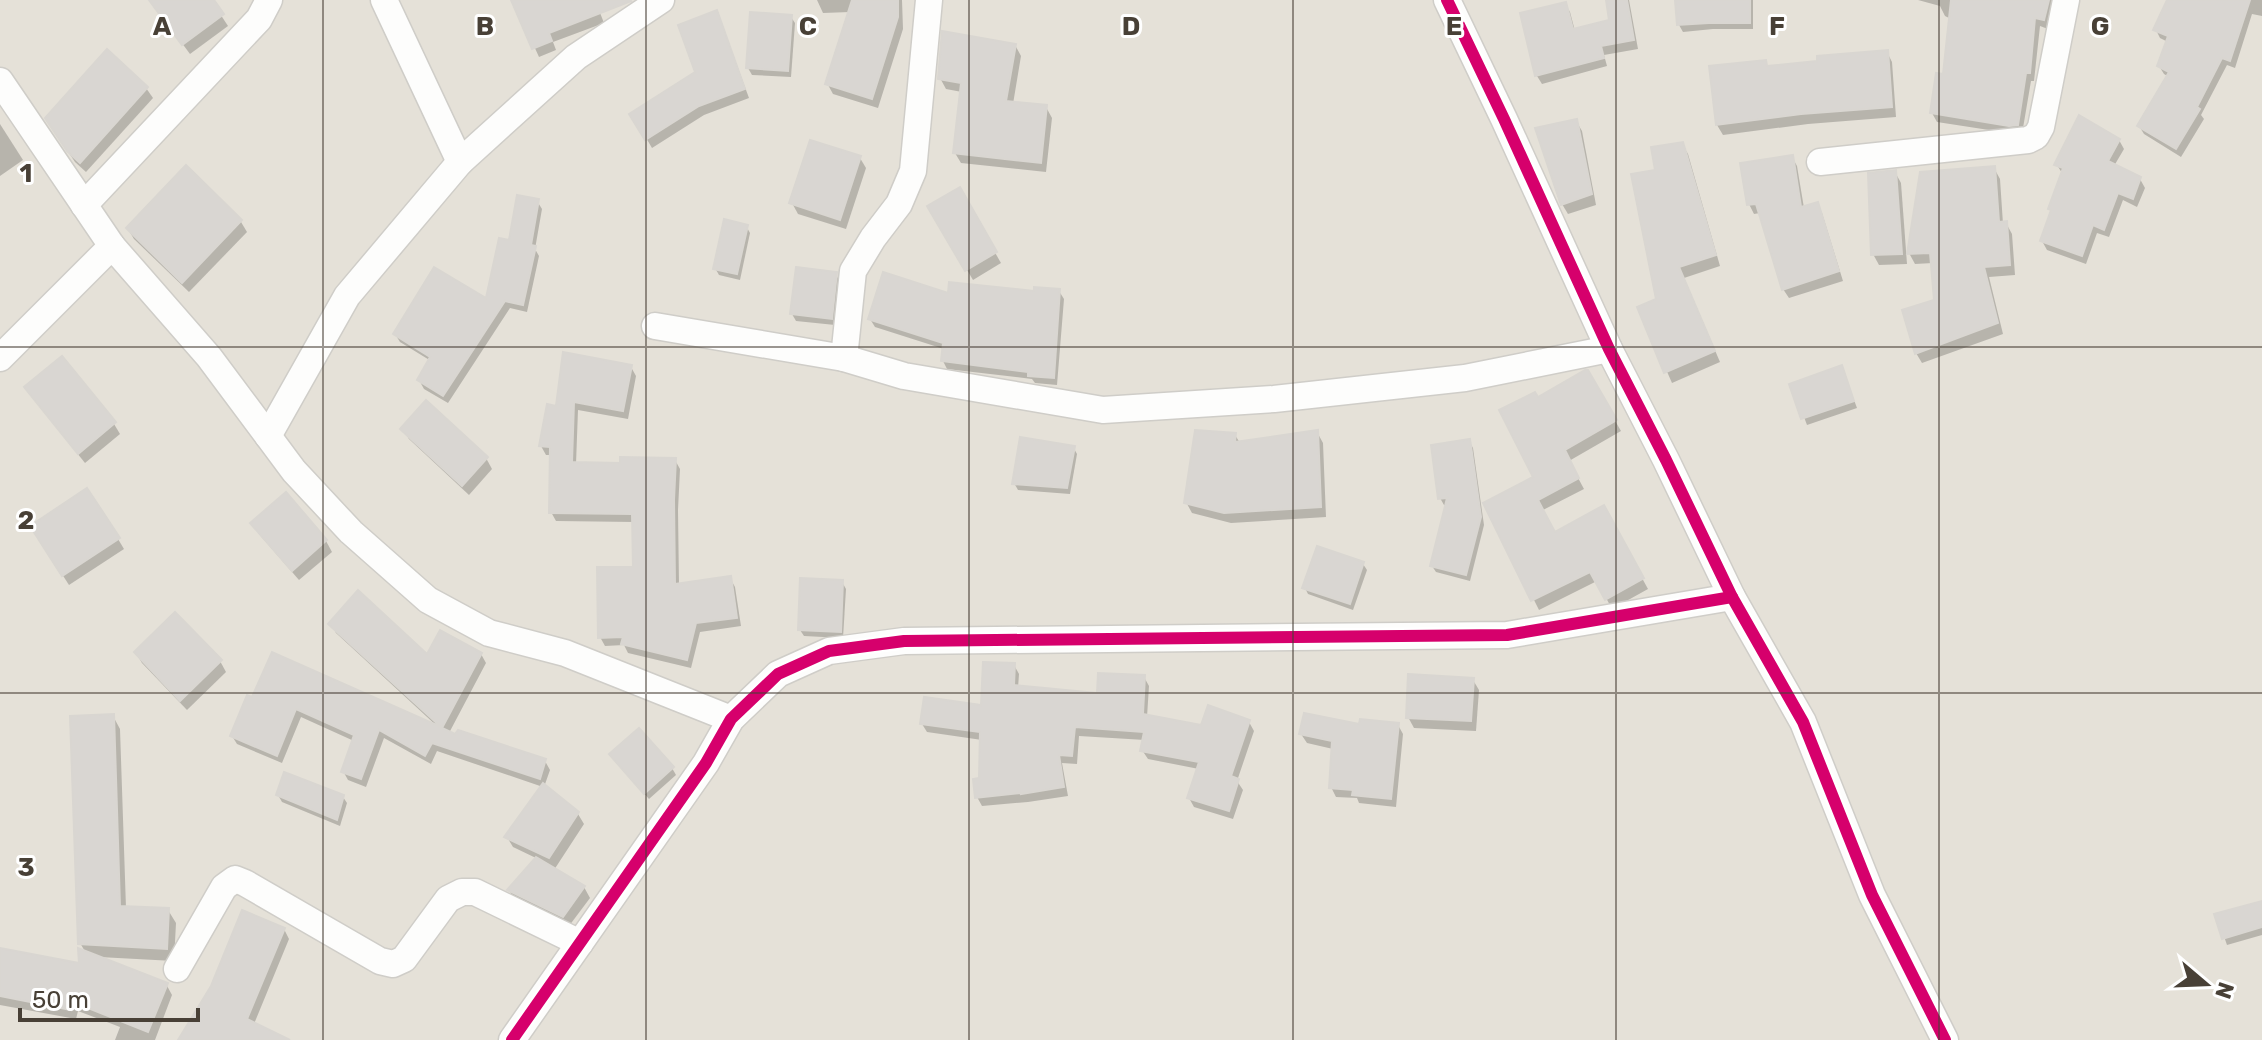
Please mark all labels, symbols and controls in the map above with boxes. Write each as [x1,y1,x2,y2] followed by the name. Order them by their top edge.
[153,11,172,42] text: A
[476,11,494,42] text: B
[799,11,817,42] text: C
[1122,11,1140,42] text: D
[1446,11,1462,42] text: E
[1769,11,1785,42] text: F
[2091,11,2109,42] text: G
[20,158,32,189] text: 1
[18,505,34,536] text: 2
[17,852,35,883] text: 3
[2166,944,2246,1024] north arrow
[20,972,198,1022] scale bar
[2209,978,2240,1002] text: N
[32,986,89,1014] text: 50 m

